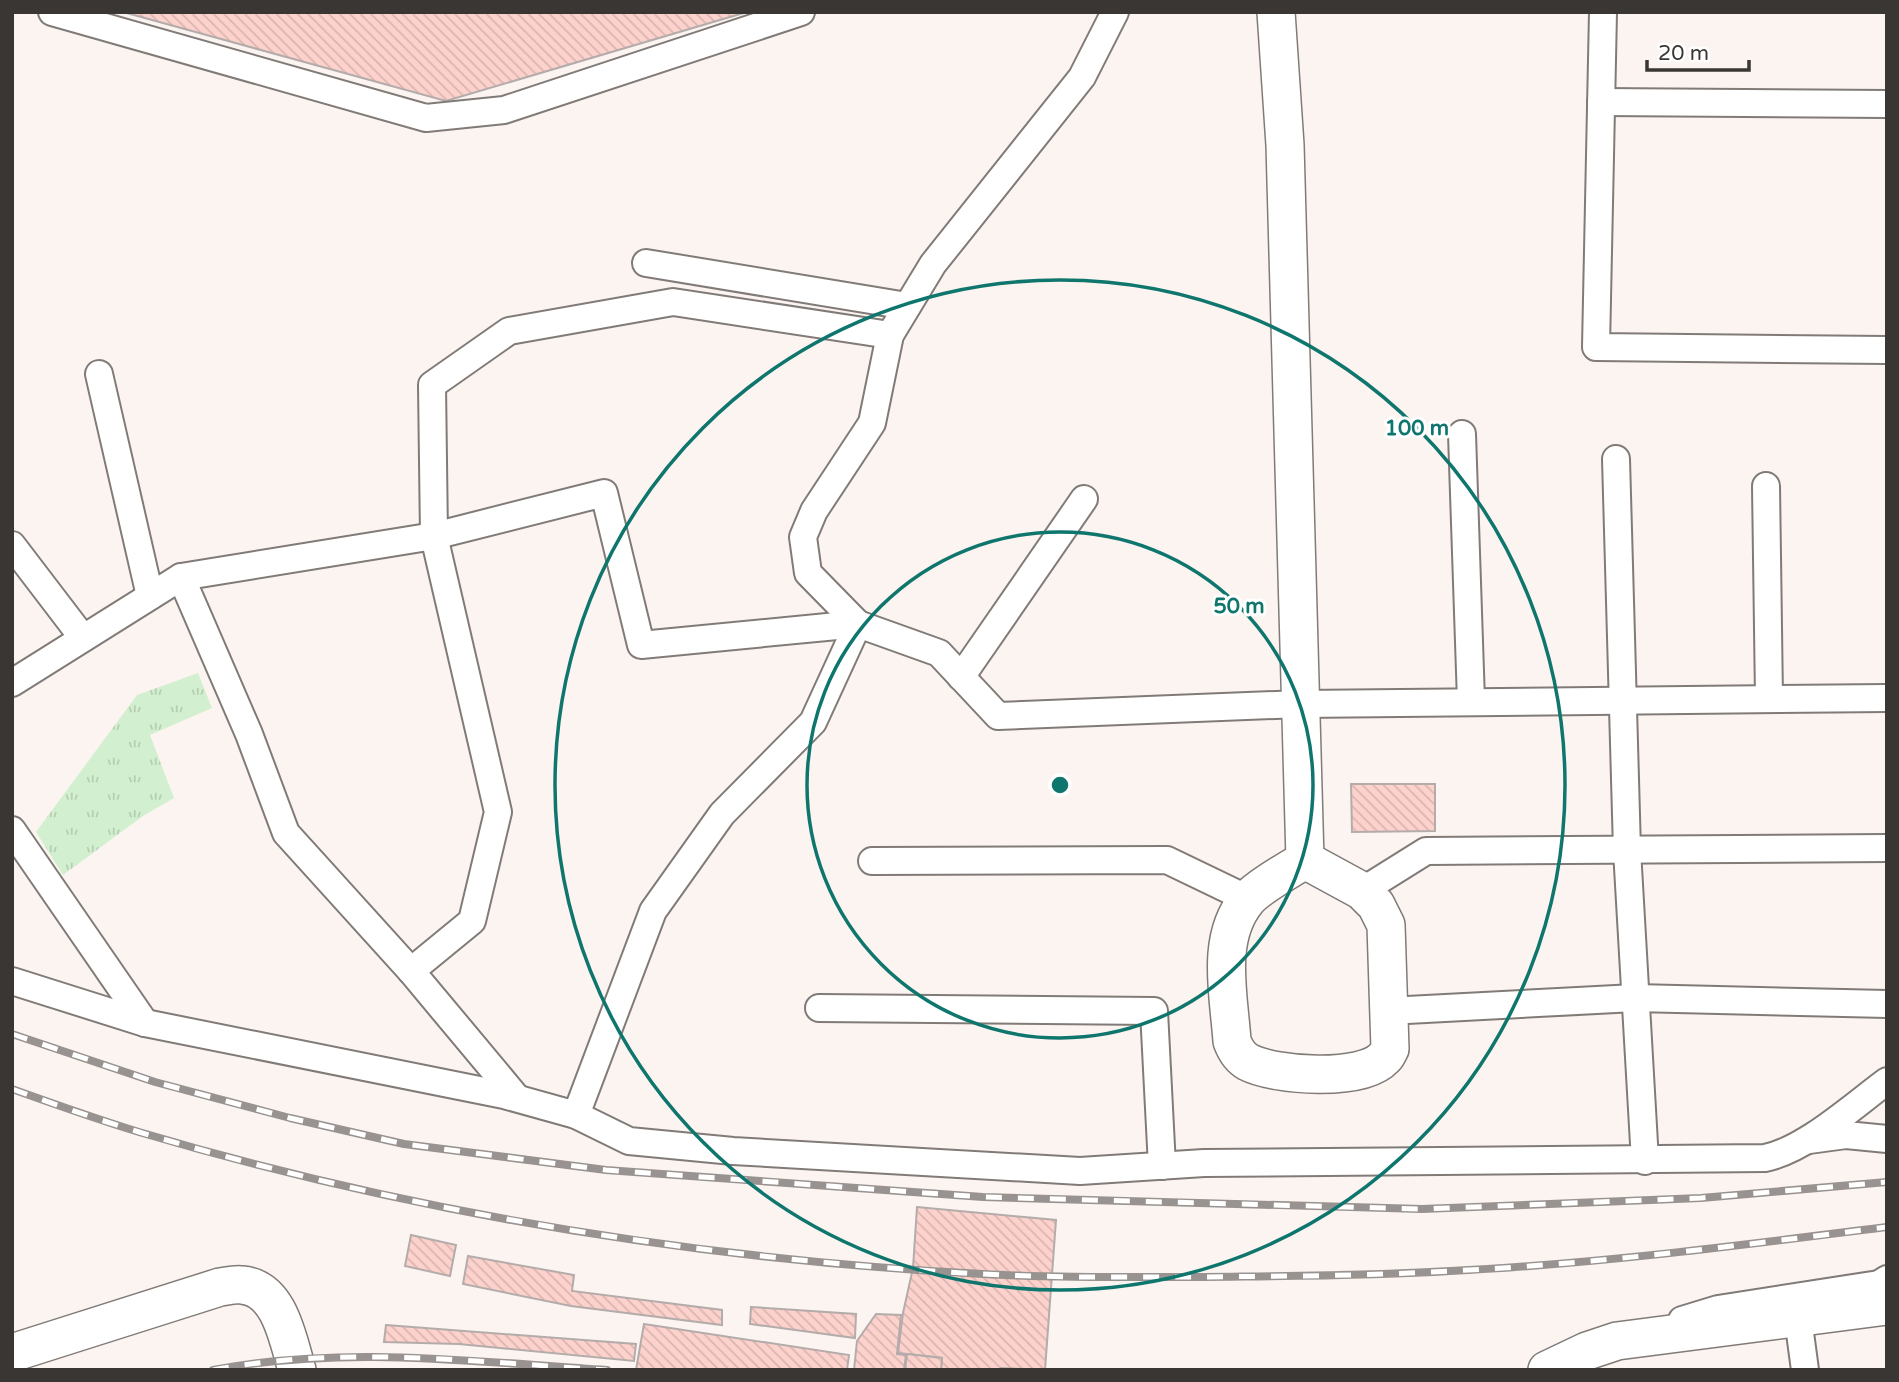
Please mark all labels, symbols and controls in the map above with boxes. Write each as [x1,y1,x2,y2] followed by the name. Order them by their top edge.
[1647,28,1748,72] scale bar
[1658,41,1709,66] text: 20 m
[1385,416,1449,441] text: 100 m
[1213,594,1265,619] text: 50 m
[1048,773,1072,797] centre of rings

